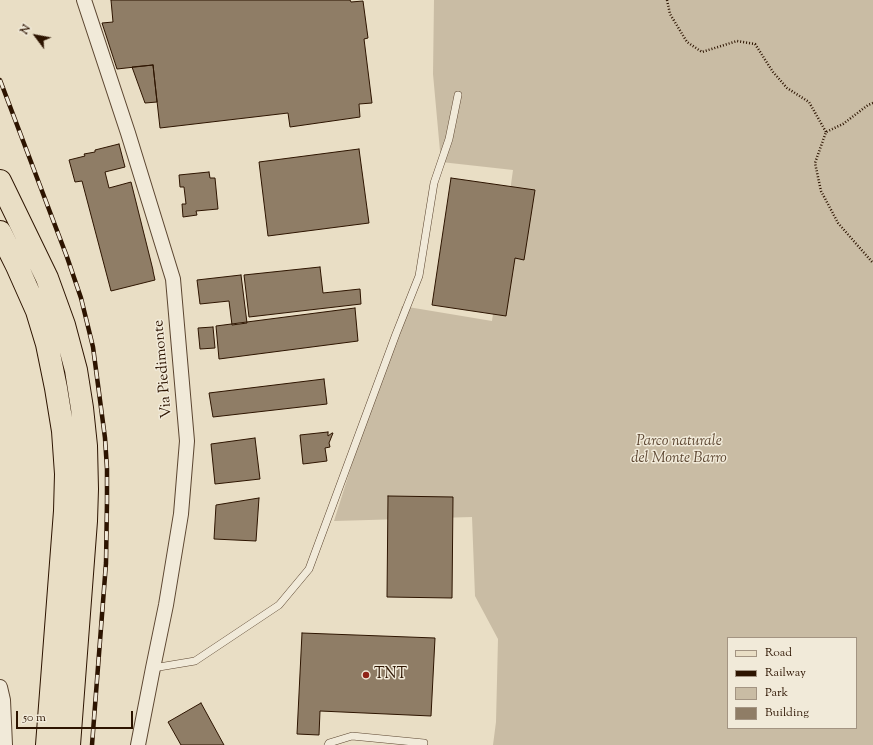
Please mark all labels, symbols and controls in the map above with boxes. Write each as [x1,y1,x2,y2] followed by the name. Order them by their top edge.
[16,16,56,56] north arrow
[17,22,35,38] text: N
[151,319,177,419] street label: Via Piedimonte
[631,433,727,468] park label: Parco naturale del Monte Barro
[727,637,857,729] legend
[765,644,792,662] text: Road
[765,664,806,682] text: Railway
[374,666,407,684] place label: TNT
[361,670,371,680] marker: TNT
[765,684,788,702] text: Park
[18,703,135,729] scale bar
[765,704,809,722] text: Building
[23,709,46,727] text: 50 m

